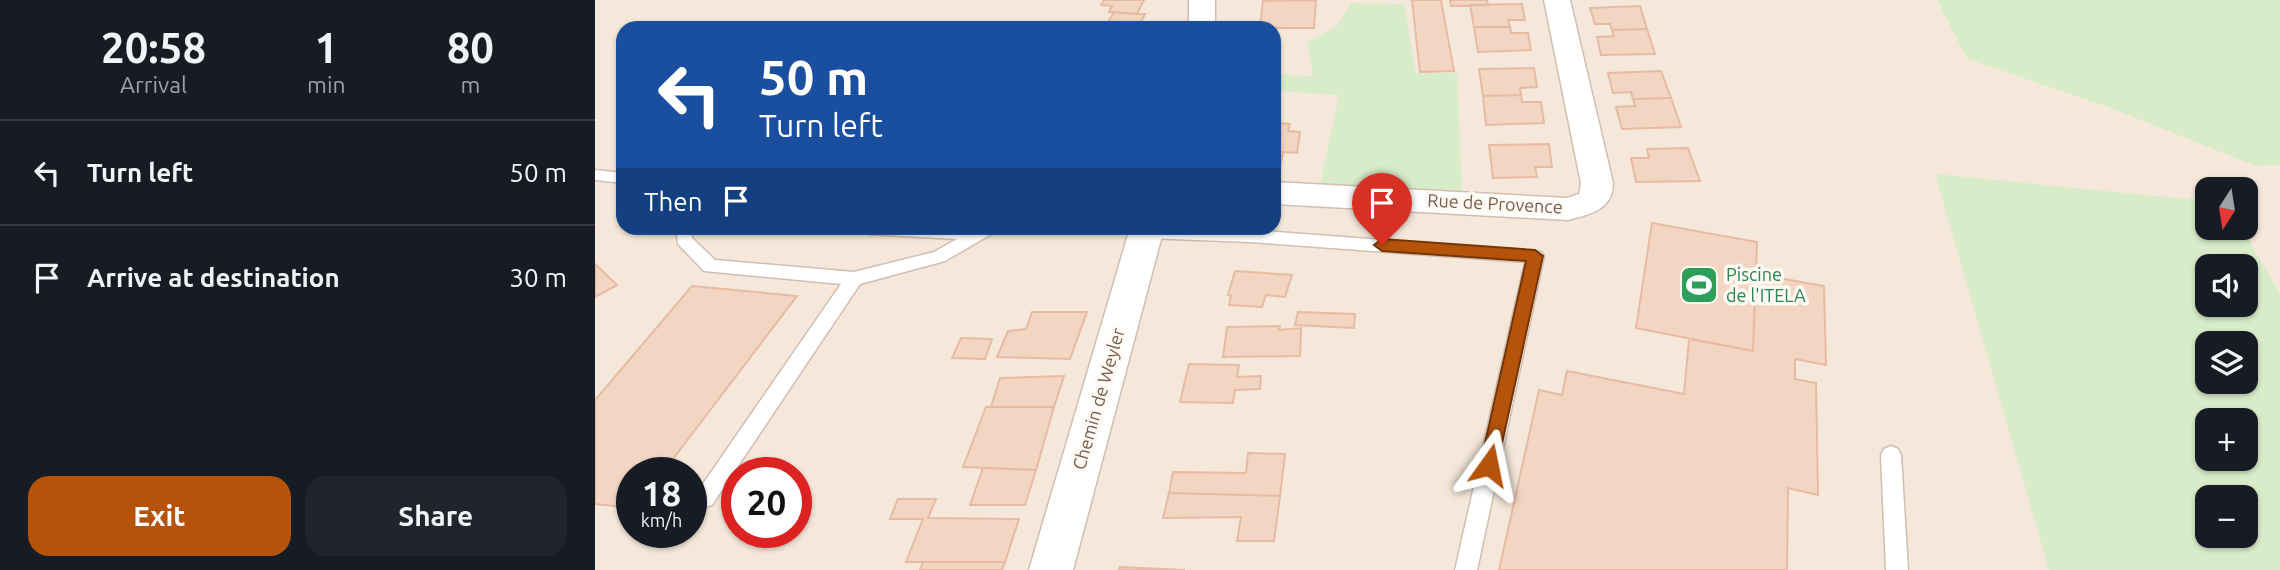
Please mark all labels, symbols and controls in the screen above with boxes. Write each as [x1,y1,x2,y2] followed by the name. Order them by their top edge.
[101,24,206,71] text: 20:58
[315,24,338,71] text: 1
[447,24,494,71] text: 80
[644,49,735,140] icon: left
[759,49,868,104] text: 50 m
[120,72,187,97] text: Arrival
[307,72,346,97] text: min
[460,72,480,97] text: m
[759,107,883,143] text: Turn left
[28,154,66,192] icon: left
[87,158,193,187] text: Turn left
[509,158,567,187] text: 50 m
[1352,173,1412,245] pin
[2195,177,2257,240] north arrow
[2195,177,2258,548] map controls
[717,182,755,220] icon: arrive
[1363,184,1401,222] icon: arrive
[644,187,703,216] text: Then
[1427,189,1563,217] street label: Rue de Provence
[2195,254,2258,317] button: sound
[28,259,66,297] icon: arrive
[87,263,340,292] text: Arrive at destination
[509,263,567,292] text: 30 m
[1678,264,1720,306] sports icon: Piscine de l'ITELA
[1726,264,1806,305] place label: Piscine de l'ITELA
[1068,325,1128,472] street label: Chemin de Weyler
[2195,331,2258,394] button: layers
[2195,408,2258,471] button: +
[1452,428,1526,502] position arrow
[721,457,812,548] speed limit sign: 20
[642,473,681,513] text: 18
[28,476,291,556] button: Exit
[305,476,567,556] button: Share
[2195,485,2258,548] button: −
[641,510,682,530] text: km/h

